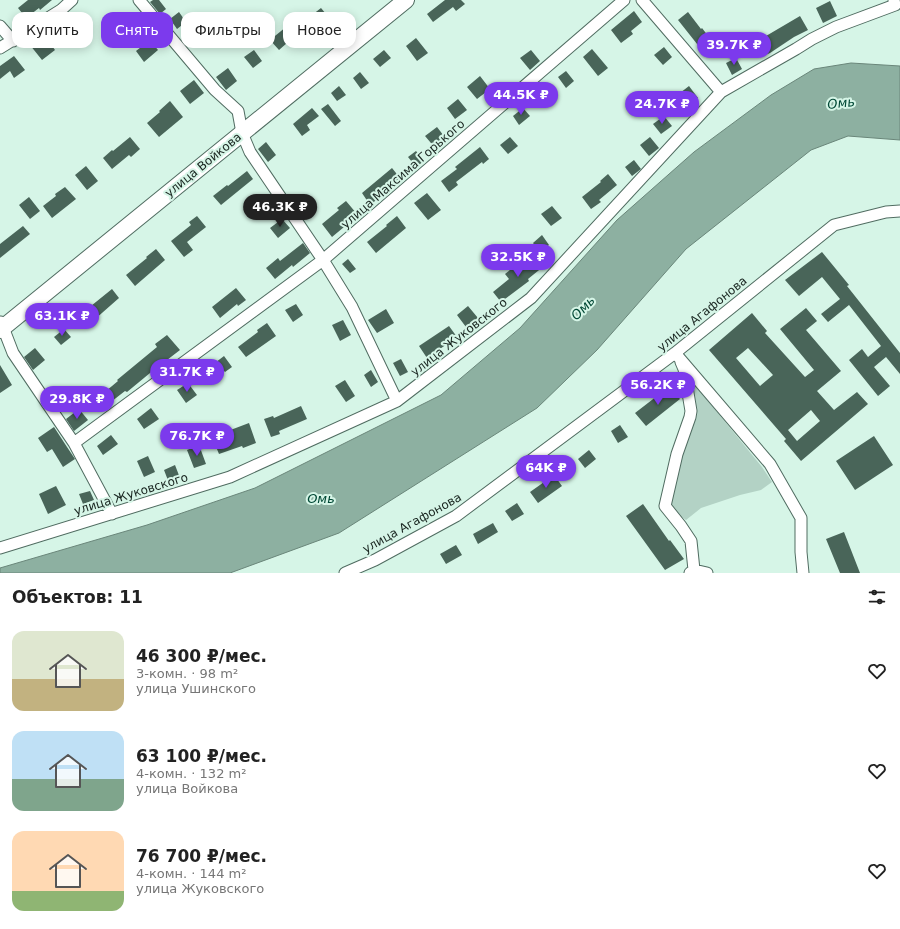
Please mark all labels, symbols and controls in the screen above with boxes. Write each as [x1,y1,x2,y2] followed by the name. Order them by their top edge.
[12,12,93,48] chip: Купить
[101,12,173,48] chip: Снять
[181,12,275,48] chip: Фильтры
[283,12,356,48] chip: Новое
[697,32,771,66] pin: 39.7K ₽
[706,37,762,52] text: 39.7K ₽
[484,82,558,116] pin: 44.5K ₽
[493,87,549,102] text: 44.5K ₽
[625,91,699,125] pin: 24.7K ₽
[826,94,856,112] water label: Омь
[634,96,690,111] text: 24.7K ₽
[338,117,468,231] street label: улица Максима Горького
[162,130,244,200] street label: улица Войкова
[243,194,317,228] pin: 46.3K ₽
[252,199,308,214] text: 46.3K ₽
[481,244,555,278] pin: 32.5K ₽
[490,249,546,264] text: 32.5K ₽
[654,274,750,354] street label: улица Агафонова
[568,293,598,323] water label: Омь
[408,295,510,379] street label: улица Жуковского
[25,303,99,337] pin: 63.1K ₽
[34,308,90,323] text: 63.1K ₽
[150,359,224,393] pin: 31.7K ₽
[159,364,215,379] text: 31.7K ₽
[621,372,695,406] pin: 56.2K ₽
[630,377,686,392] text: 56.2K ₽
[40,386,114,420] pin: 29.8K ₽
[49,391,105,406] text: 29.8K ₽
[160,423,234,457] pin: 76.7K ₽
[169,428,225,443] text: 76.7K ₽
[518,455,574,489] pin: 64K ₽
[525,460,567,475] text: 64K ₽
[72,470,190,518] street label: улица Жуковского
[360,490,464,556] street label: улица Агафонова
[307,491,335,506] water label: Омь
[866,586,888,608] icon: filters
[12,587,143,607] text: Объектов: 11
[136,646,267,666] text: 46 300 ₽/мес.
[44,647,92,695] icon: home
[866,660,888,682] icon: heart
[136,666,238,681] text: 3-комн. · 98 m²
[136,681,256,696] text: улица Ушинского
[136,746,267,766] text: 63 100 ₽/мес.
[44,747,92,795] icon: home
[866,760,888,782] icon: heart
[136,766,246,781] text: 4-комн. · 132 m²
[136,781,238,796] text: улица Войкова
[136,846,267,866] text: 76 700 ₽/мес.
[44,847,92,895] icon: home
[866,860,888,882] icon: heart
[136,866,246,881] text: 4-комн. · 144 m²
[136,881,264,896] text: улица Жуковского

